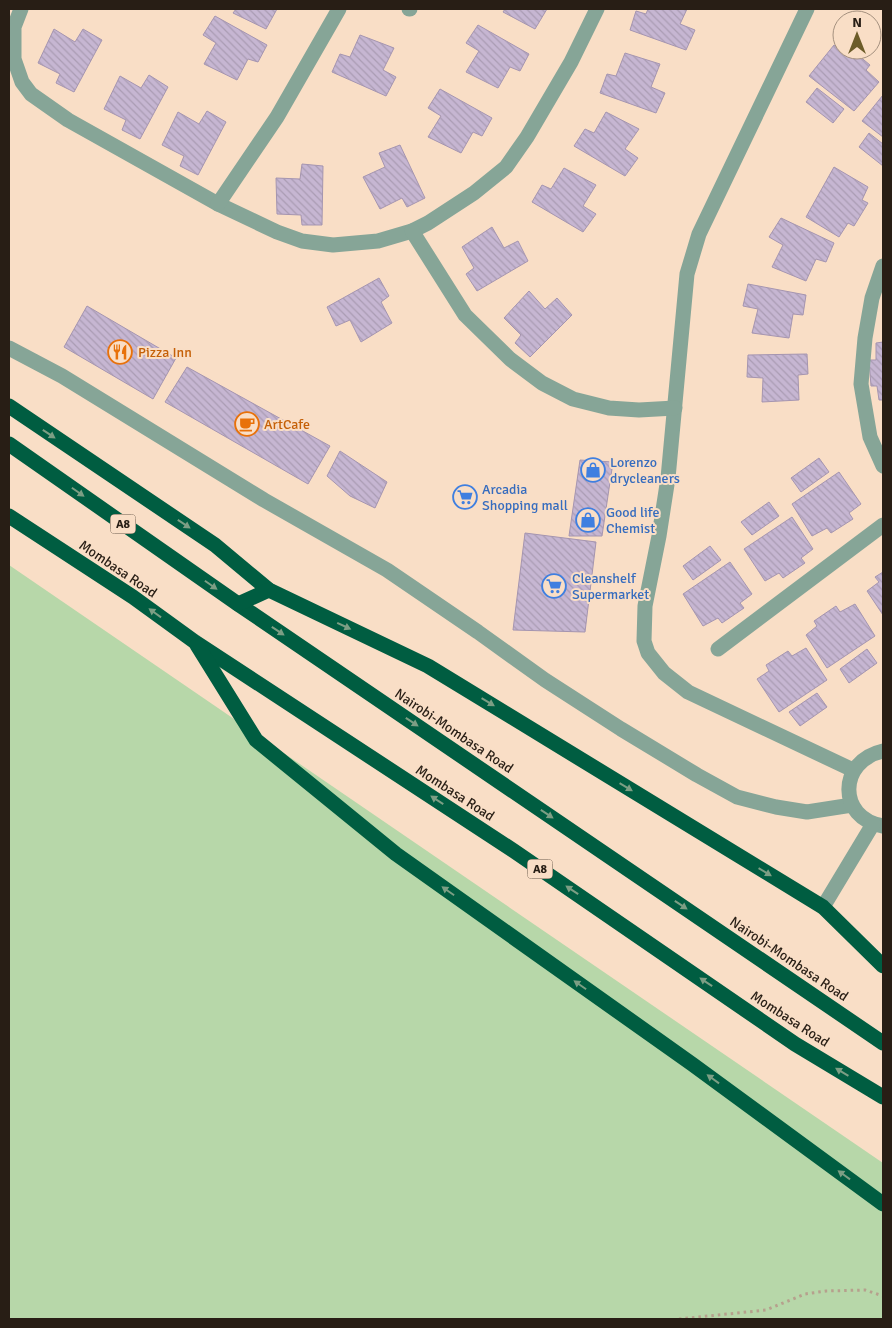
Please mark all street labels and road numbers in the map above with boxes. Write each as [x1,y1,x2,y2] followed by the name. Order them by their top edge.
[110,514,136,534] road number: A8
[76,537,160,601] street label: Mombasa Road
[392,685,516,777] street label: Nairobi-Mombasa Road
[412,761,498,825] street label: Mombasa Road
[528,860,552,879] road number: A8
[727,913,851,1005] street label: Nairobi-Mombasa Road
[747,987,833,1051] street label: Mombasa Road

